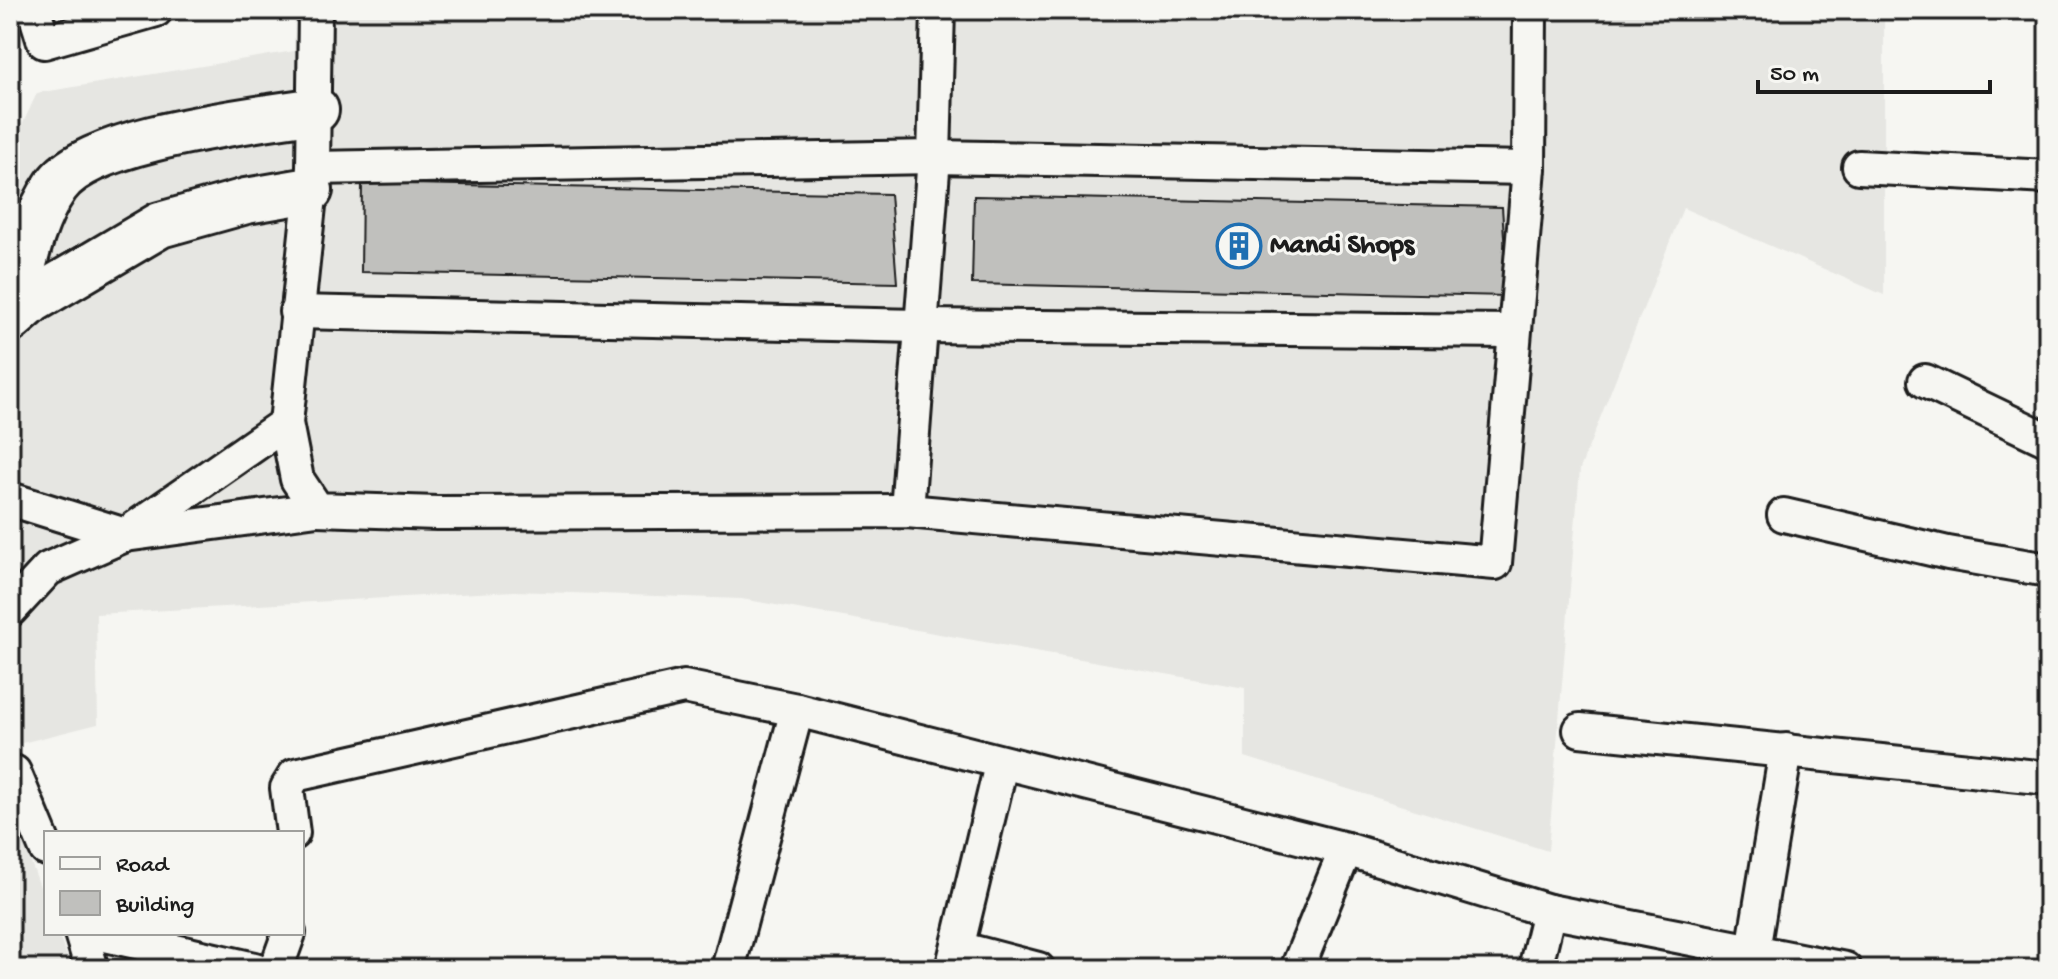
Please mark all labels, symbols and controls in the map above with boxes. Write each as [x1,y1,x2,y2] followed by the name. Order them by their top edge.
[1758,44,1990,94] scale bar
[1770,61,1819,90] text: 50 m
[1215,222,1263,270] building icon: Mandi Shops
[1270,230,1416,263] place label: Mandi Shops
[44,831,304,935] legend
[116,852,170,881] text: Road
[115,892,194,921] text: Building

